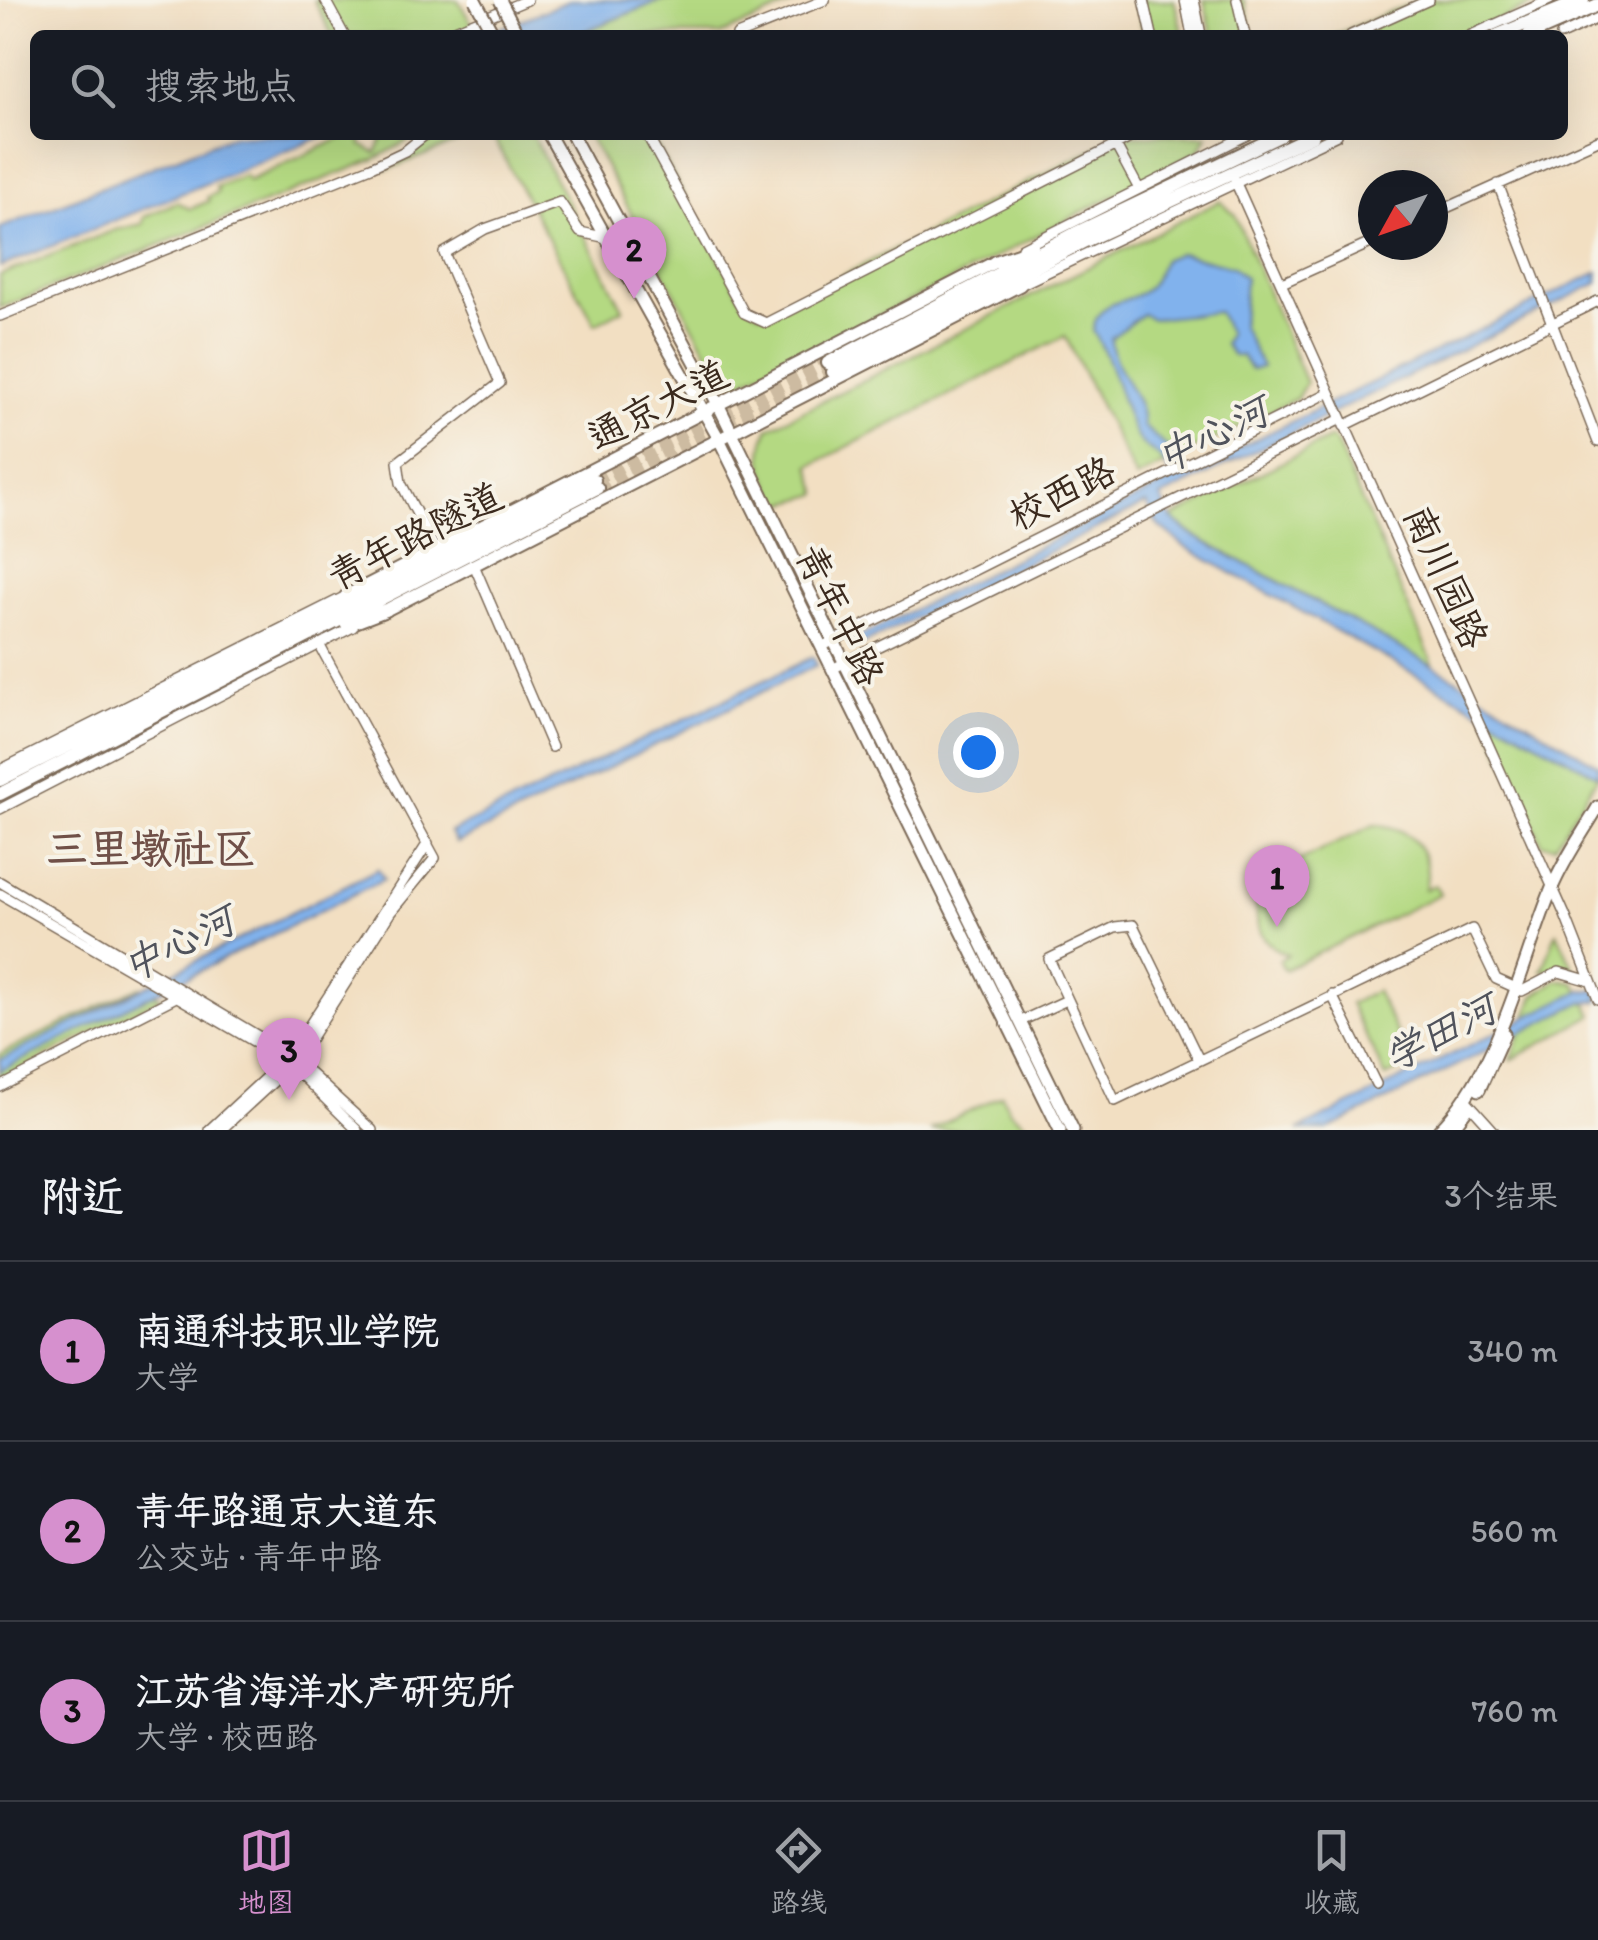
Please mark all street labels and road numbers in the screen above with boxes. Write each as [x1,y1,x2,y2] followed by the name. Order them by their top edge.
[580,350,736,460] street label: 通京大道
[1001,447,1123,539] street label: 校西路
[320,472,510,600] street label: 青年路隧道
[1394,498,1498,656] street label: 南川园路
[786,537,894,693] street label: 青年中路

